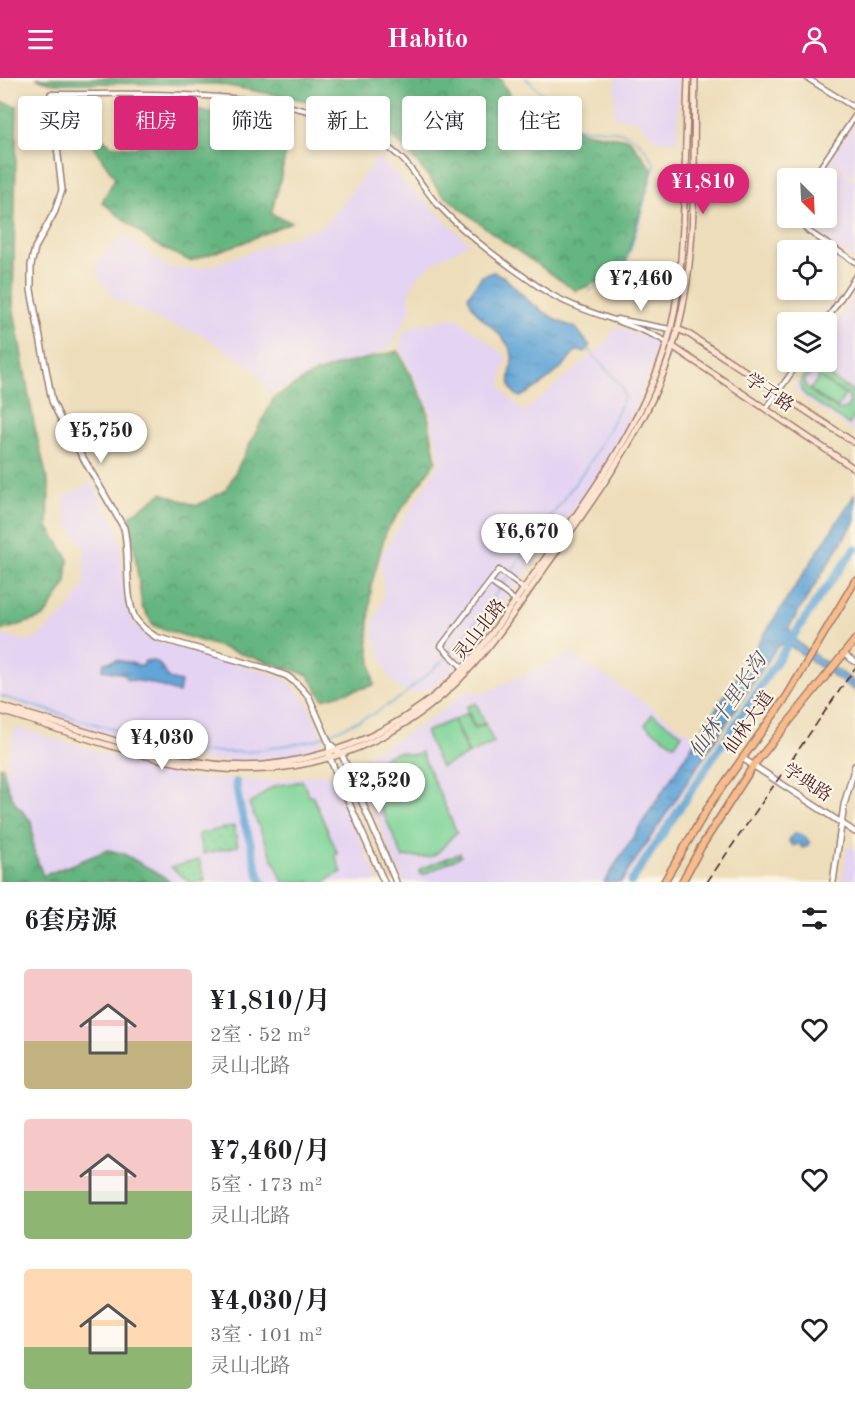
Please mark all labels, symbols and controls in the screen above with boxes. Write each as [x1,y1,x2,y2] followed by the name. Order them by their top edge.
[24,23,57,56] icon: menu
[798,23,831,56] icon: person
[387,26,468,53] text: Habito
[18,96,102,150] chip: 买房
[114,96,198,150] chip: 租房
[210,96,294,150] chip: 筛选
[306,96,390,150] chip: 新上
[402,96,486,150] chip: 公寓
[498,96,582,150] chip: 住宅
[654,164,752,215] pin: ¥1,810
[777,168,837,228] north arrow
[777,168,837,372] map controls
[671,173,735,193] text: ¥1,810
[777,240,837,300] button: locate
[592,261,690,312] pin: ¥7,460
[609,270,673,290] text: ¥7,460
[777,312,837,372] button: layers
[742,369,798,416] street label: 学子路
[52,413,150,464] pin: ¥5,750
[69,422,133,442] text: ¥5,750
[478,514,576,565] pin: ¥6,670
[495,523,559,543] text: ¥6,670
[449,595,509,664] street label: 灵山北路
[685,647,773,761] water label: 仙林十里长沟
[719,687,777,758] street label: 仙林大道
[113,720,211,771] pin: ¥4,030
[130,729,194,749] text: ¥4,030
[779,759,836,805] street label: 学典路
[330,763,428,814] pin: ¥2,520
[347,772,411,792] text: ¥2,520
[798,902,831,935] icon: filters
[24,909,117,935] text: 6套房源
[210,989,330,1015] text: ¥1,810/月
[72,993,144,1065] icon: home
[798,1013,831,1046] icon: heart
[210,1026,311,1046] text: 2室 · 52 m²
[210,1057,290,1077] text: 灵山北路
[210,1139,330,1165] text: ¥7,460/月
[72,1143,144,1215] icon: home
[798,1163,831,1196] icon: heart
[210,1176,322,1196] text: 5室 · 173 m²
[210,1207,290,1227] text: 灵山北路
[210,1289,330,1315] text: ¥4,030/月
[72,1293,144,1365] icon: home
[798,1313,831,1346] icon: heart
[210,1326,322,1346] text: 3室 · 101 m²
[210,1357,290,1377] text: 灵山北路

